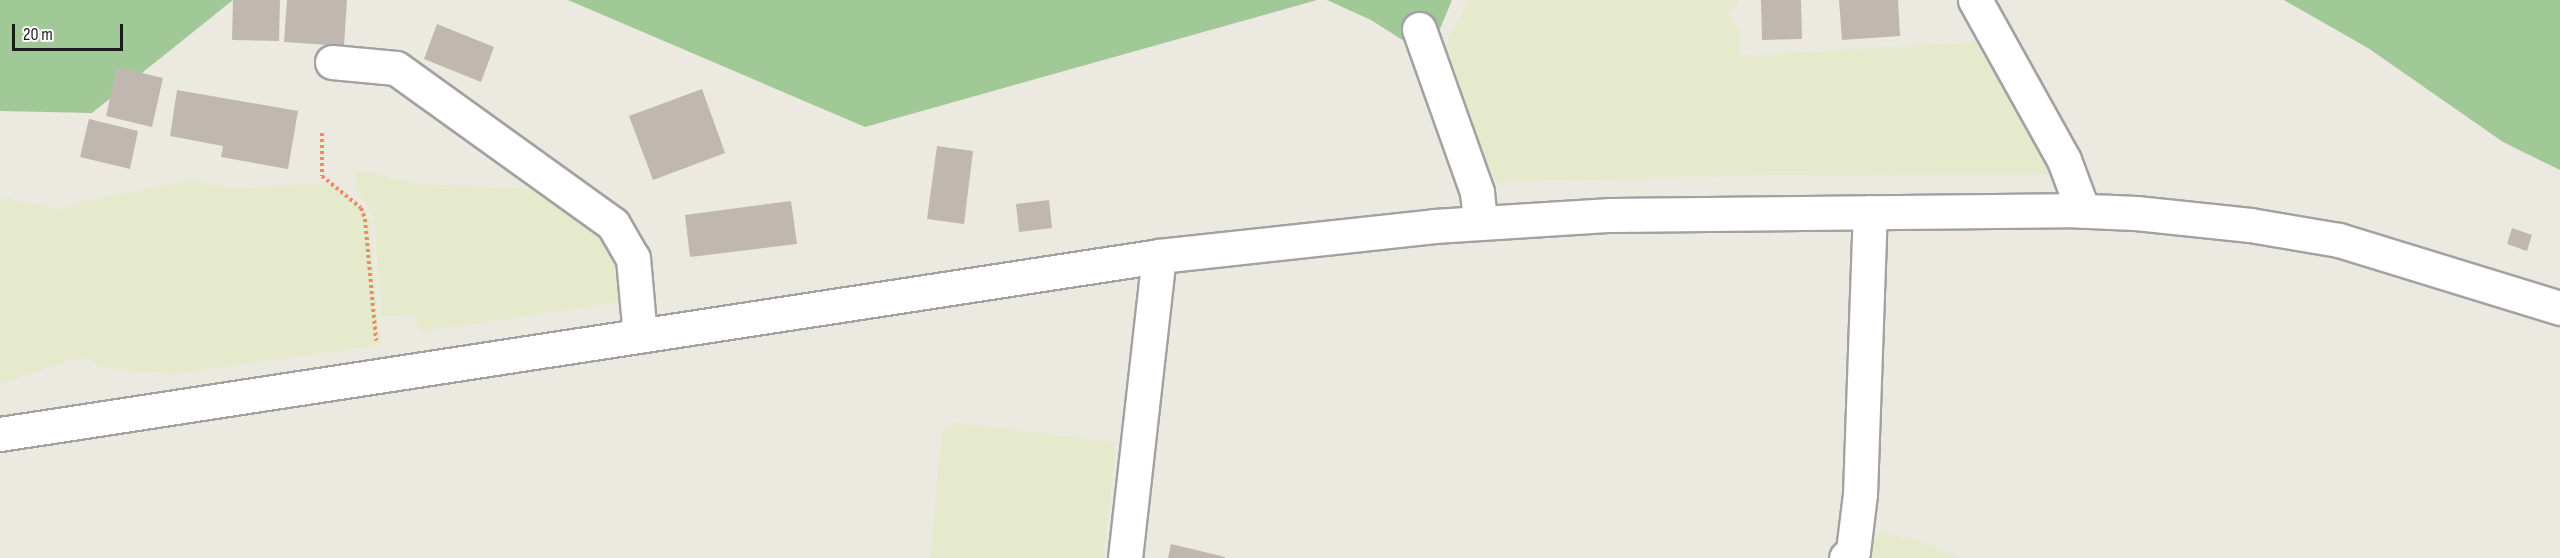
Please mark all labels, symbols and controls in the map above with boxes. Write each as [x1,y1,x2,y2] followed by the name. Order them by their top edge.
[15,12,126,50] scale bar
[23,24,53,45] text: 20 m

